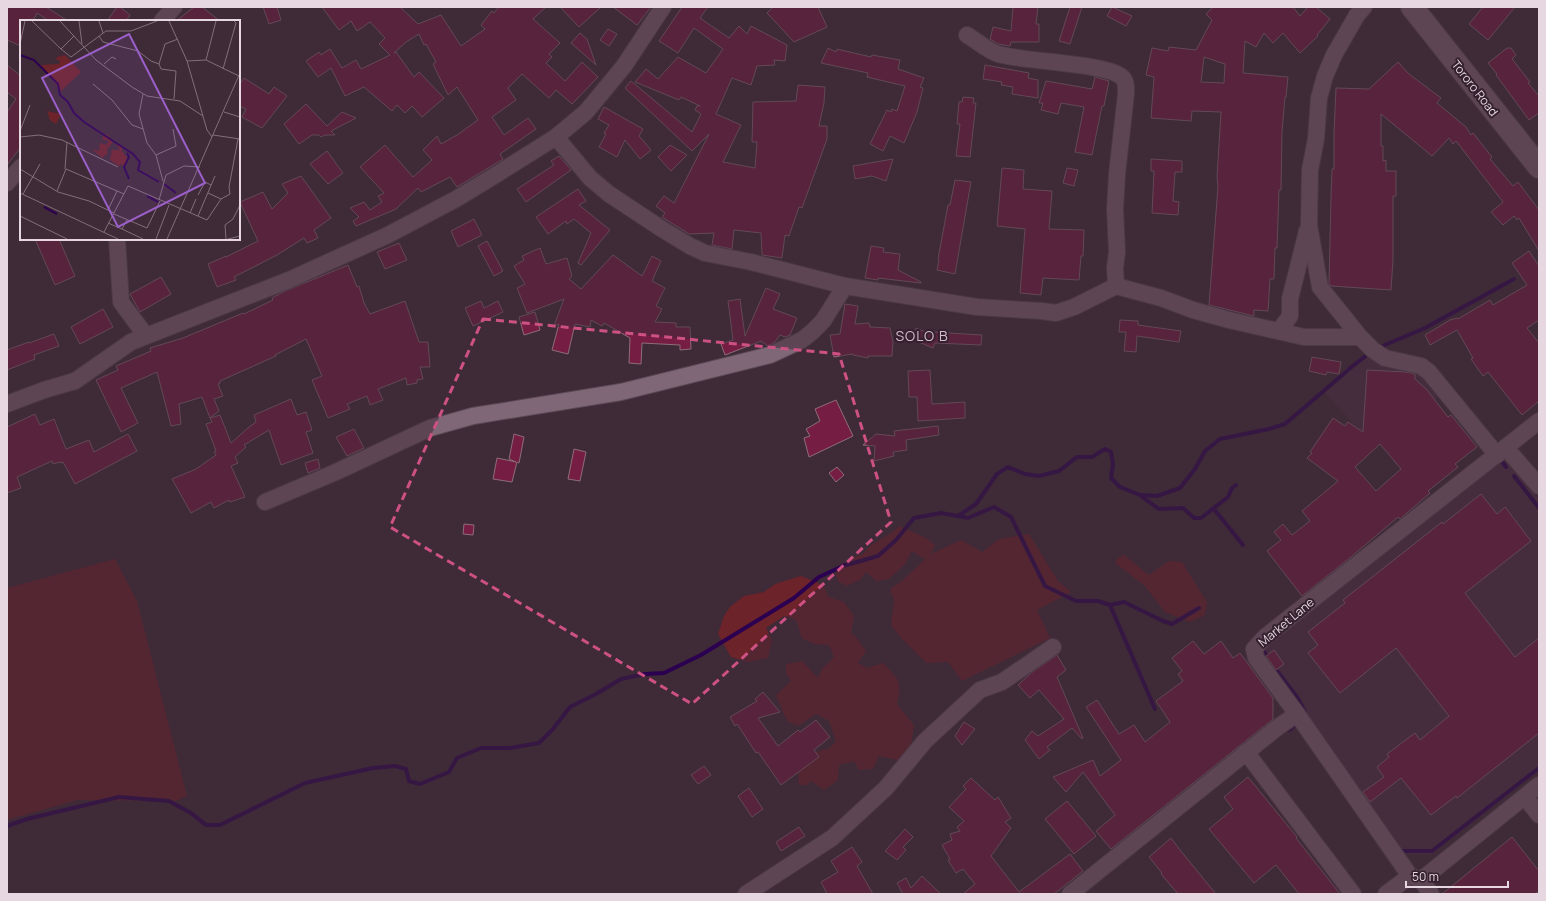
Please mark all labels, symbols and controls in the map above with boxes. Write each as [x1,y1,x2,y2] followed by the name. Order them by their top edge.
[20,20,240,240] inset map
[1448,56,1502,120] street label: Tororo Road
[895,326,949,345] district label: SOLO B
[1254,594,1318,650] street label: Market Lane
[1406,863,1508,889] scale bar
[1412,868,1439,885] text: 50 m

